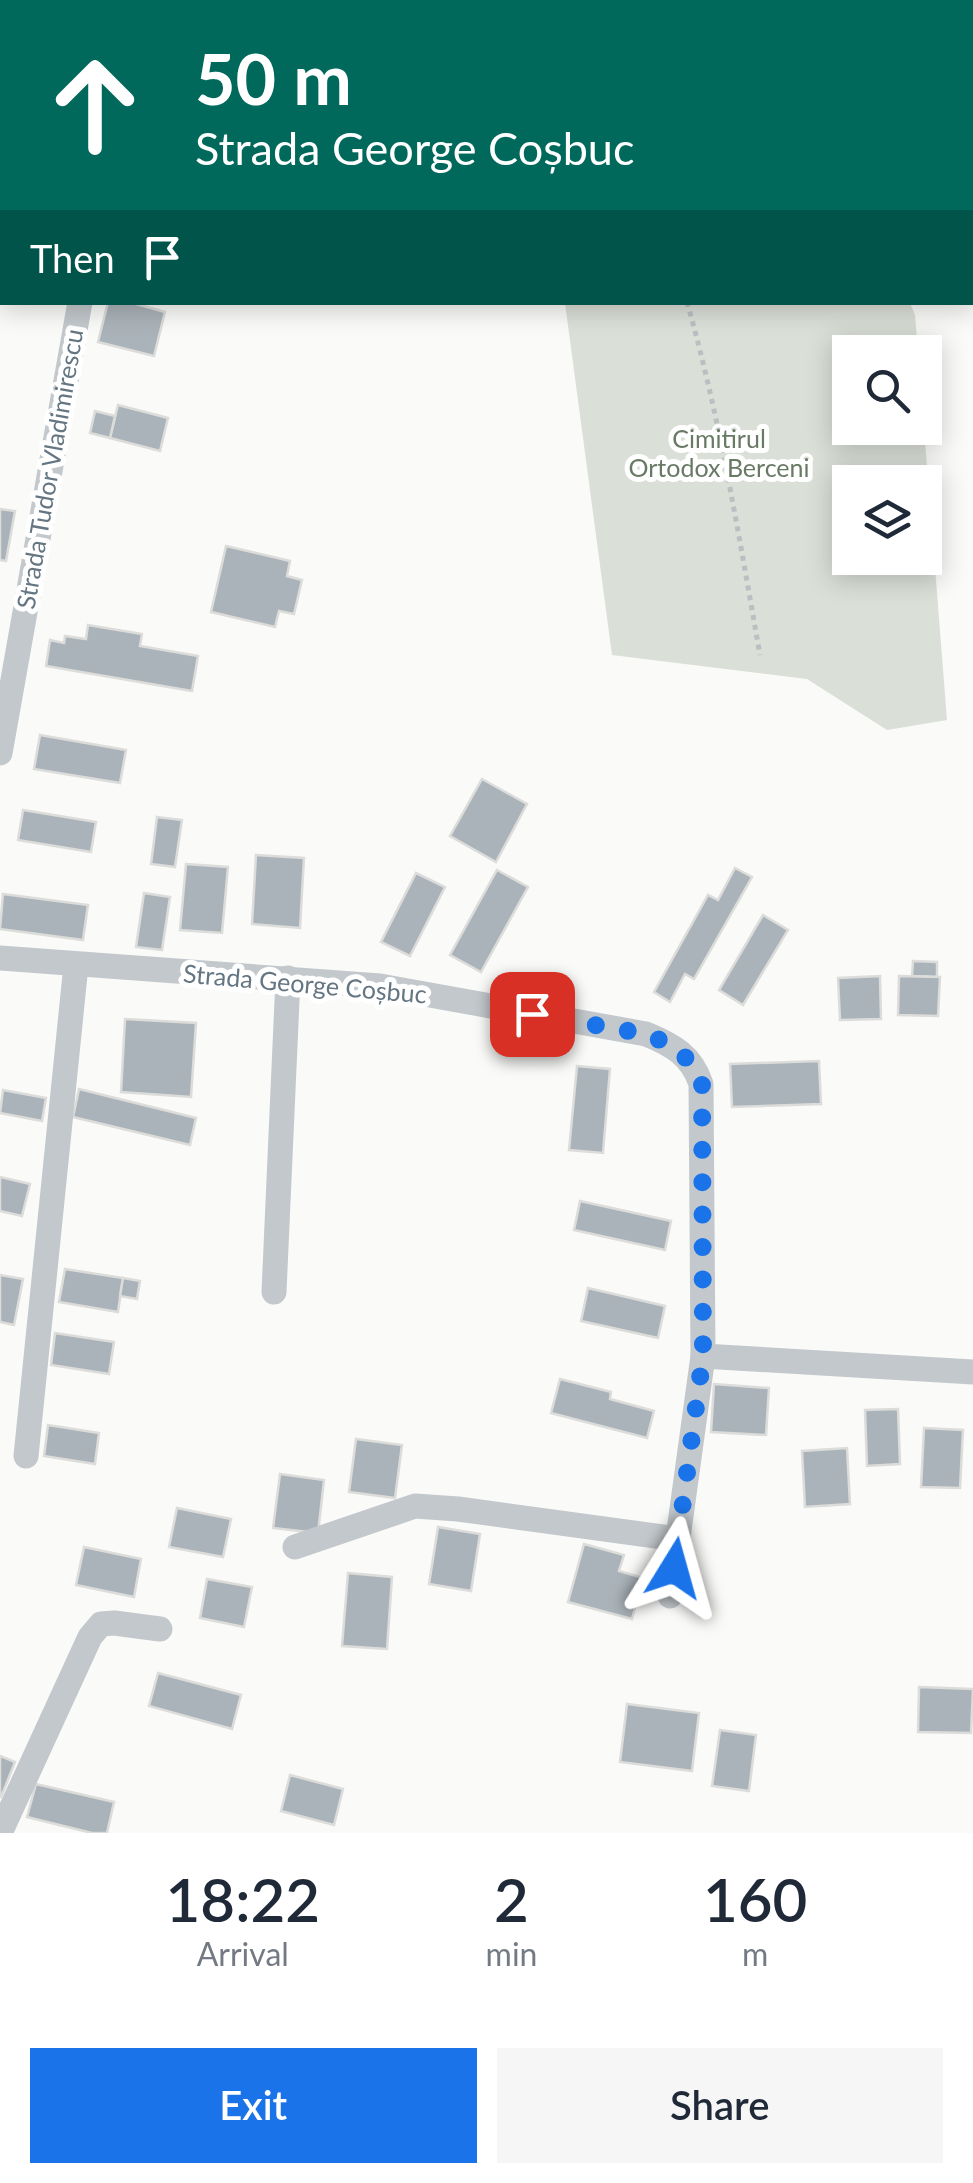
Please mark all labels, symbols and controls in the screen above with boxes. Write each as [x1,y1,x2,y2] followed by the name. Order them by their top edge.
[195,36,352,120] text: 50 m
[30,40,160,170] icon: ahead
[195,121,634,175] text: Strada George Coșbuc
[135,230,190,285] icon: arrive
[30,235,115,281] text: Then
[10,326,88,611] street label: Strada Tudor Vladimirescu
[832,335,942,575] map controls
[832,335,942,445] button: search
[628,423,810,482] park label: Cimitirul Ortodox Berceni
[832,465,942,575] button: layers
[182,957,428,1009] street label: Strada George Coșbuc
[490,972,575,1057] pin
[505,987,560,1042] icon: arrive
[622,1516,726,1620] position arrow
[166,1863,320,1935] text: 18:22
[494,1863,529,1935] text: 2
[703,1863,807,1935] text: 160
[197,1934,289,1973] text: Arrival
[486,1934,537,1973] text: min
[742,1934,768,1973] text: m
[30,2048,477,2163] button: Exit
[497,2048,943,2163] button: Share

